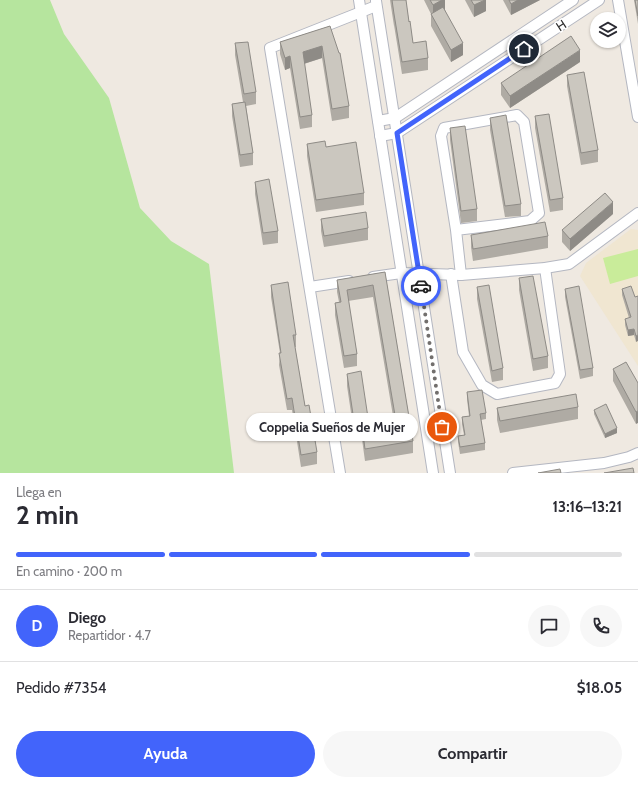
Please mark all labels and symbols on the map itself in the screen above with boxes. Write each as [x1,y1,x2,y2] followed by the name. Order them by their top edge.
[553,16,569,34] street label: H
[507,32,541,66] pin
[401,266,441,306] courier
[425,410,459,444] pin
[246,413,418,441] callout: Coppelia Sueños de Mujer

